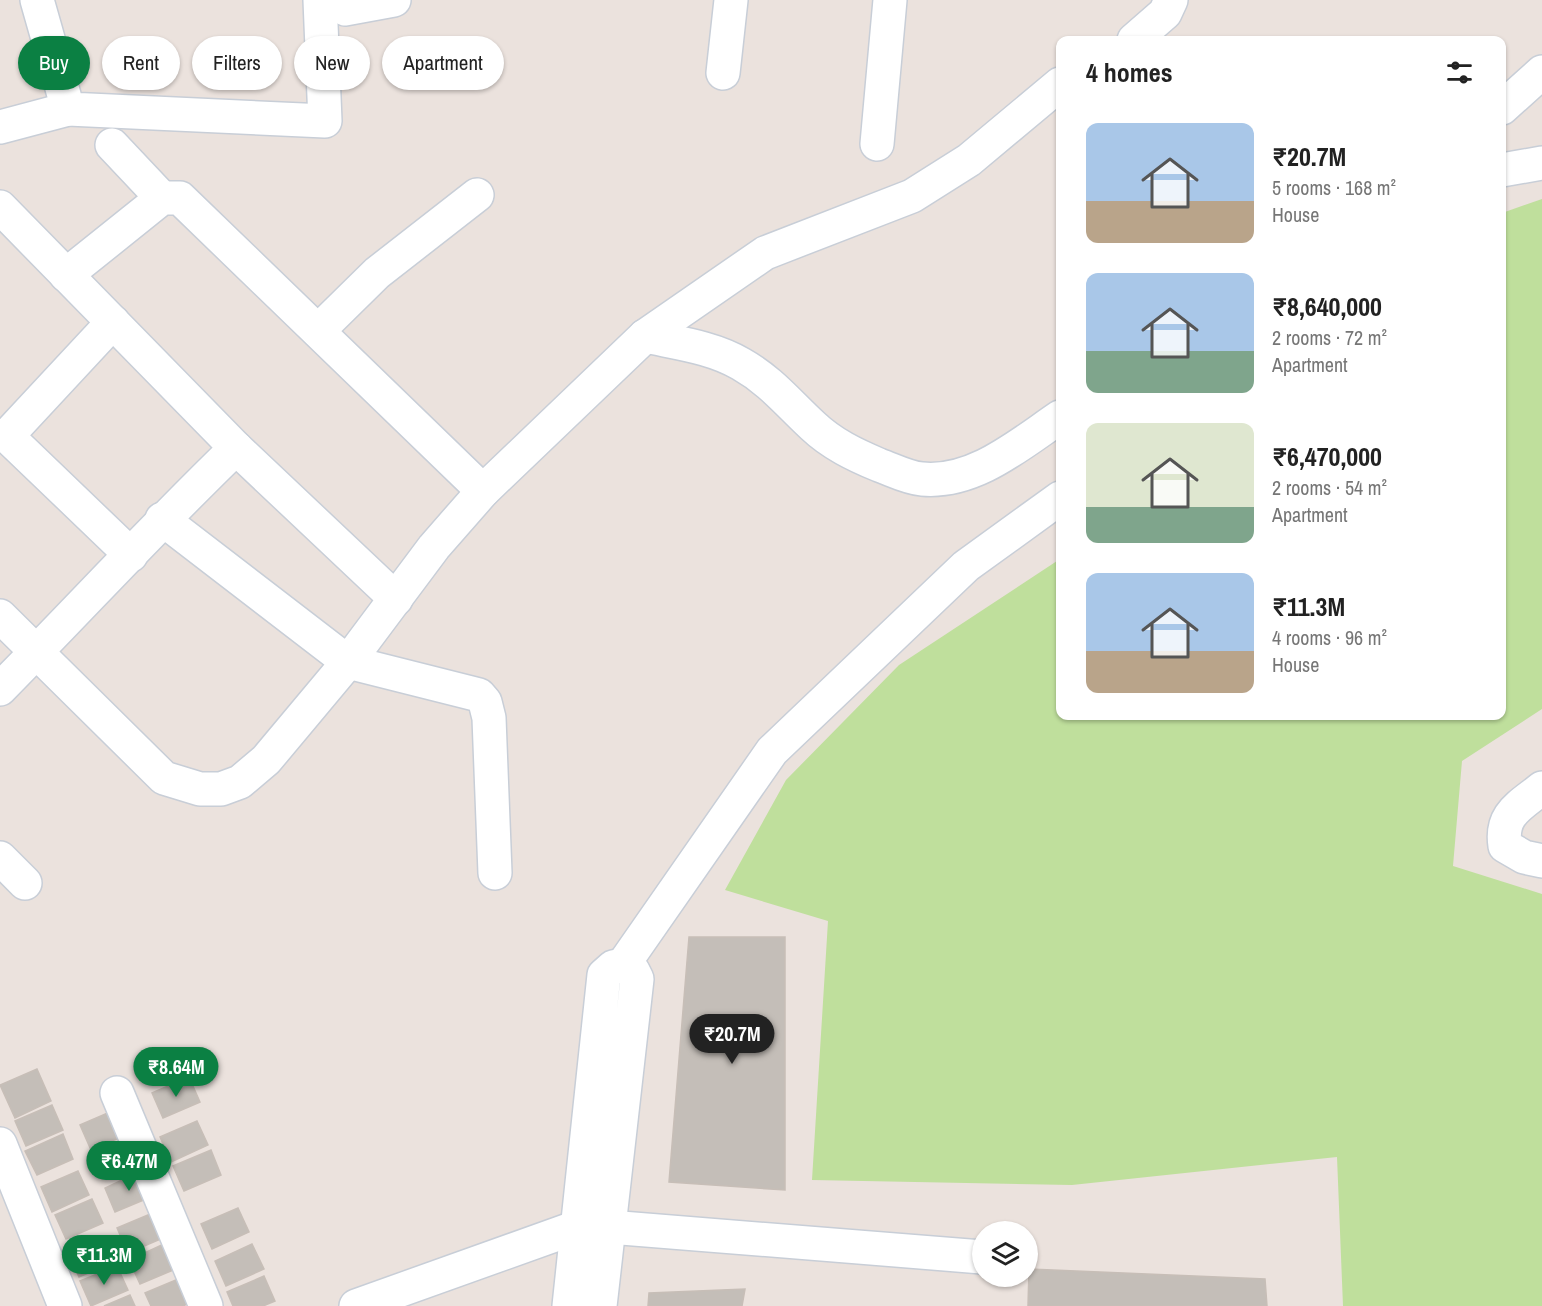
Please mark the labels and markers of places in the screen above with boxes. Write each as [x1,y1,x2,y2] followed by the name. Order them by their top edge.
[683,1014,781,1065] pin: ₹20.7M
[127,1047,225,1098] pin: ₹8.64M
[80,1141,178,1192] pin: ₹6.47M
[55,1235,153,1286] pin: ₹11.3M

